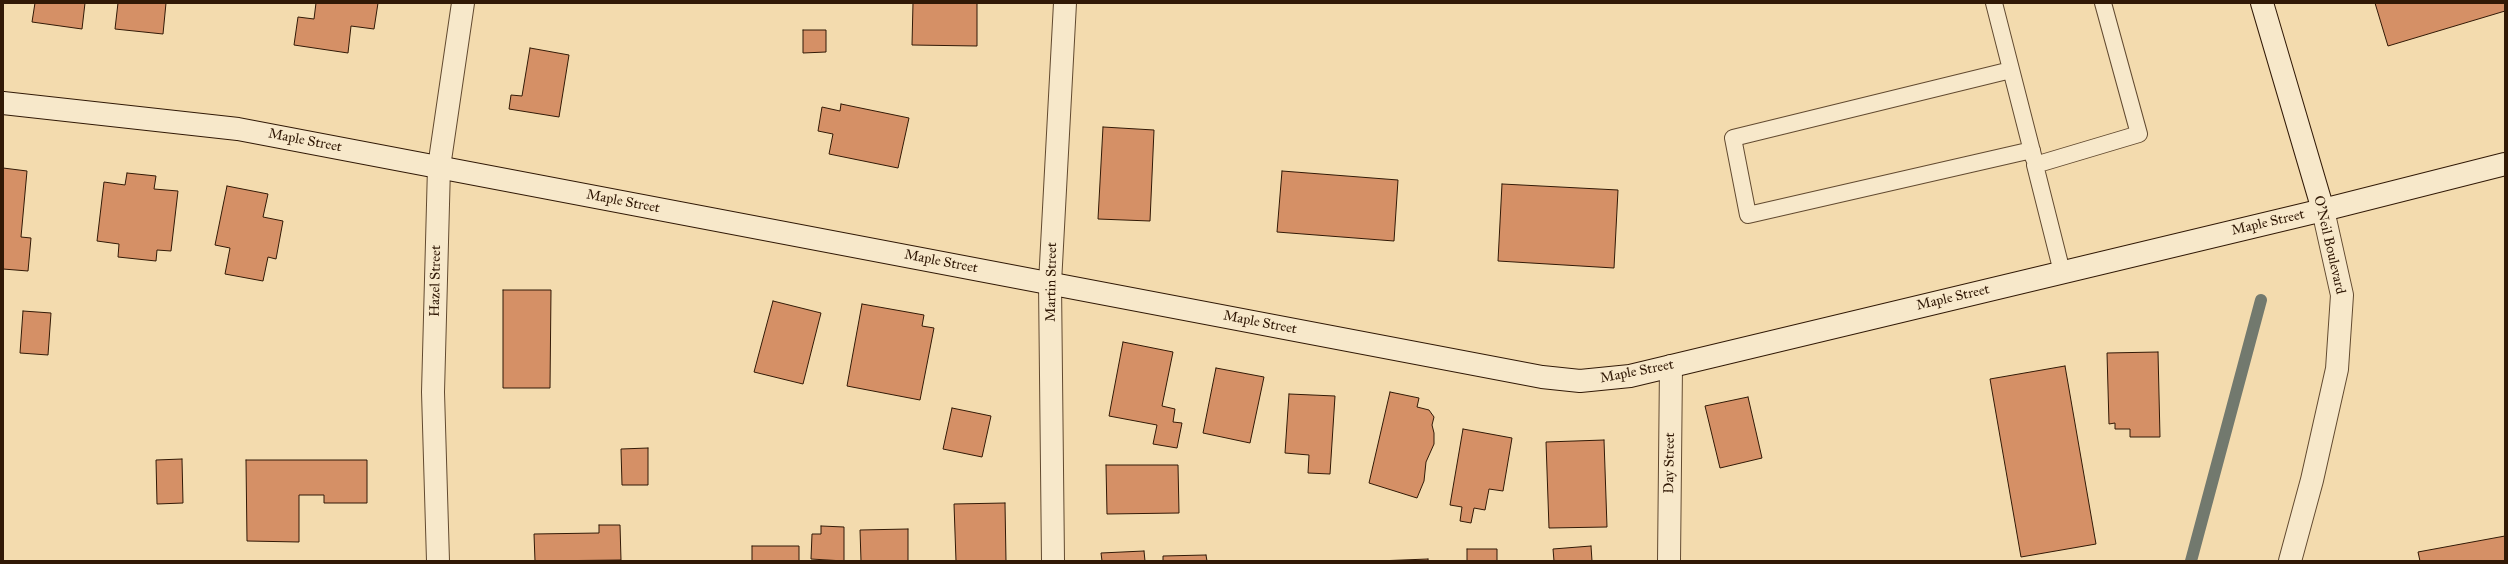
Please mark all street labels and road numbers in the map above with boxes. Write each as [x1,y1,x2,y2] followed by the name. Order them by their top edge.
[267,126,343,156] street label: Maple Street
[585,187,661,217] street label: Maple Street
[2310,194,2348,296] street label: O'Neil Boulevard
[2230,206,2306,240] street label: Maple Street
[1043,242,1061,322] street label: Martin Street
[427,245,445,317] street label: Hazel Street
[903,247,979,277] street label: Maple Street
[1915,281,1991,315] street label: Maple Street
[1222,308,1298,338] street label: Maple Street
[1599,357,1675,387] street label: Maple Street
[1661,432,1679,494] street label: Day Street

